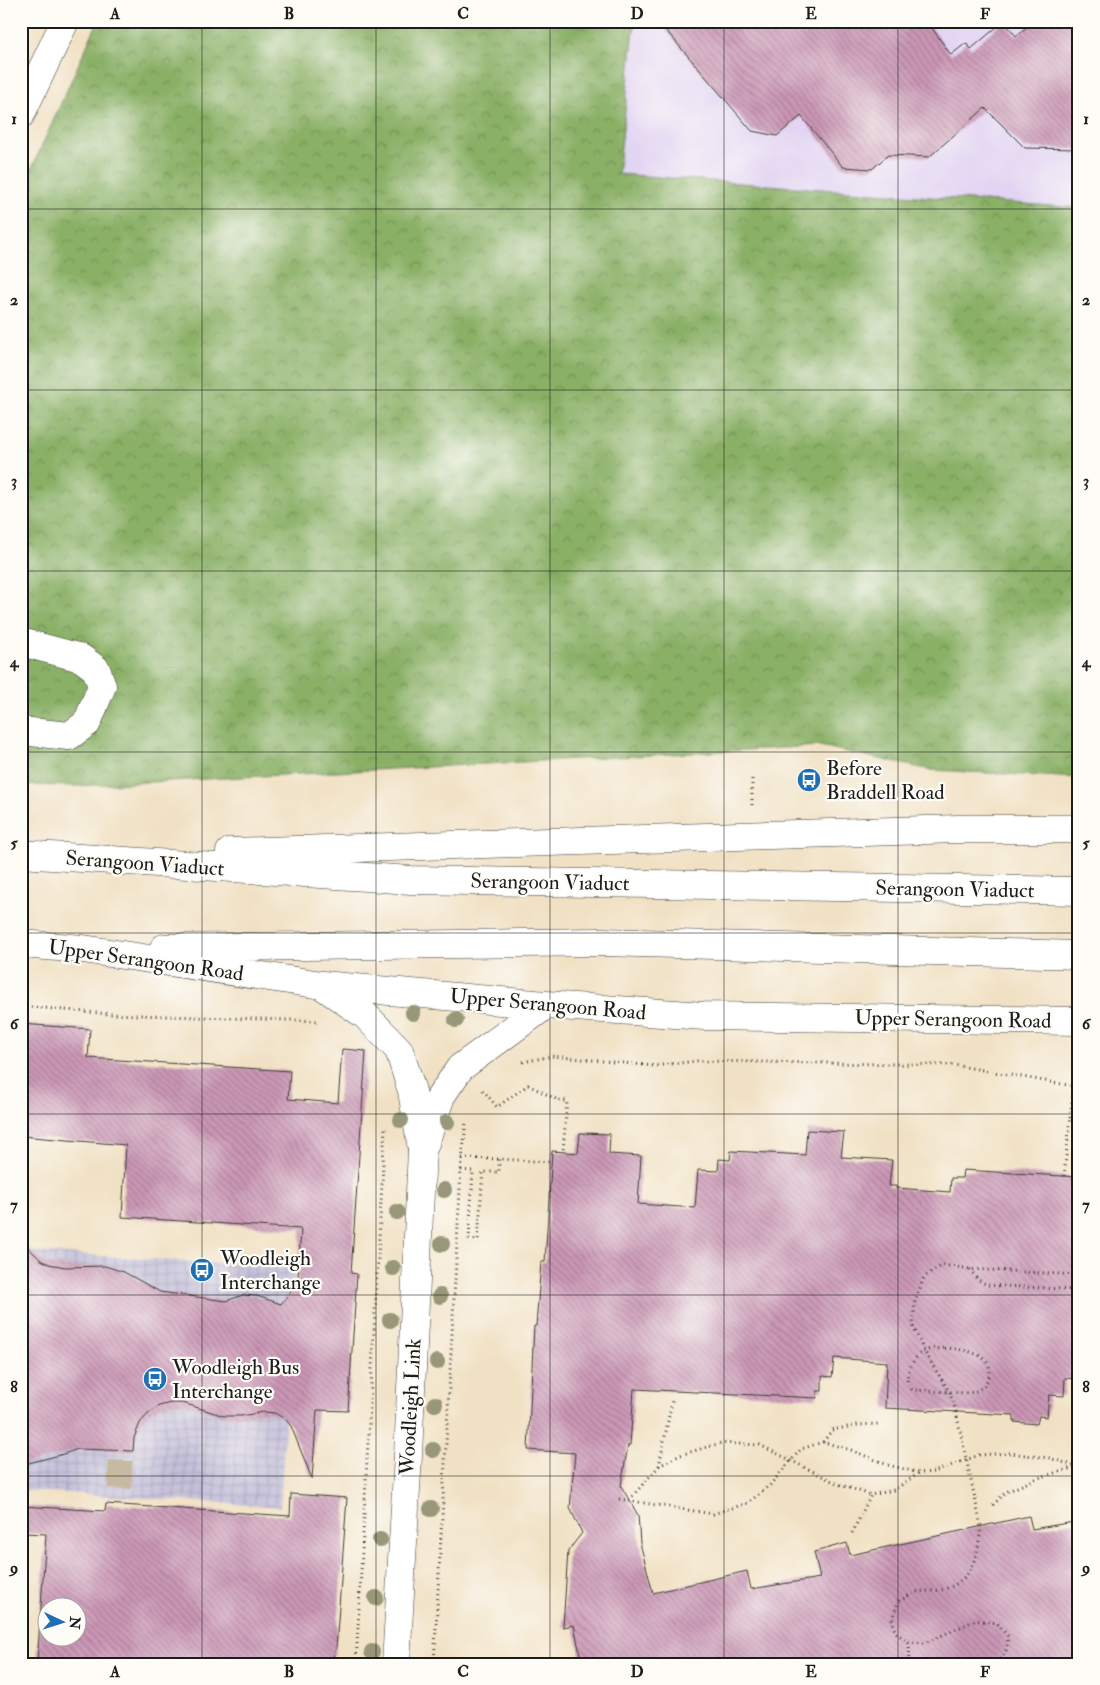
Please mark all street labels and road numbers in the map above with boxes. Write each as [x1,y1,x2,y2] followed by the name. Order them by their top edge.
[65,844,225,883] street label: Serangoon Viaduct
[470,868,630,897] street label: Serangoon Viaduct
[875,875,1035,904] street label: Serangoon Viaduct
[47,933,246,988] street label: Upper Serangoon Road
[449,982,648,1027] street label: Upper Serangoon Road
[854,1004,1052,1035] street label: Upper Serangoon Road
[393,1338,428,1477] street label: Woodleigh Link

